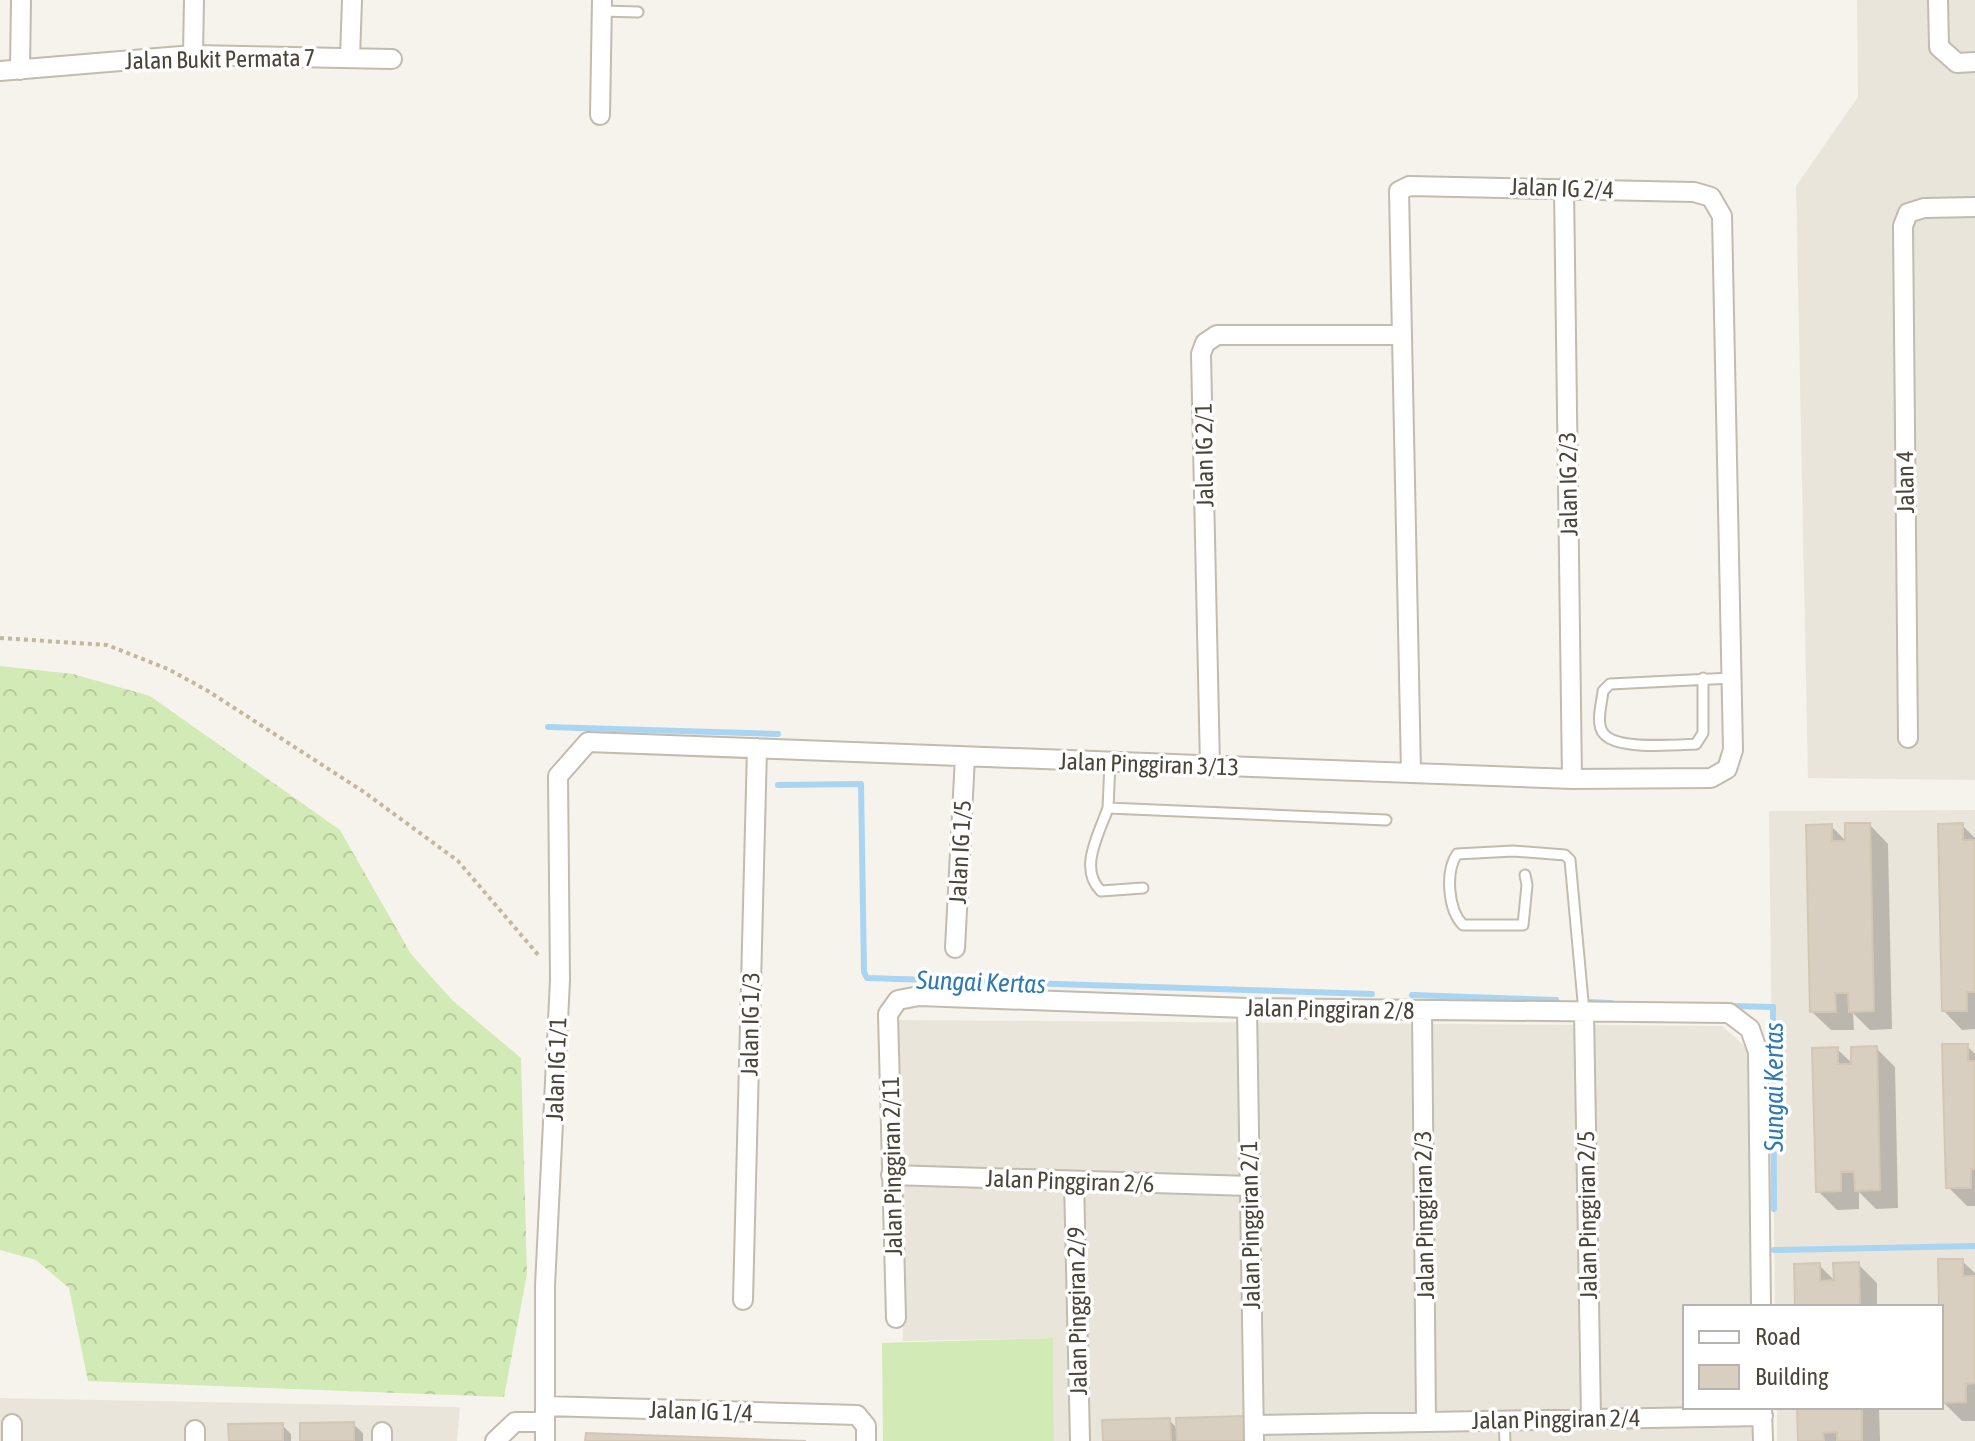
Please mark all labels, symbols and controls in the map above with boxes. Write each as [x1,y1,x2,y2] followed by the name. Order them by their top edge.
[125,44,315,74] street label: Jalan Bukit Permata 7
[1510,173,1614,203] street label: Jalan IG 2/4
[1190,403,1218,507] street label: Jalan IG 2/1
[1554,432,1582,536] street label: Jalan IG 2/3
[1891,450,1919,514] street label: Jalan 4
[1059,747,1239,781] street label: Jalan Pinggiran 3/13
[944,799,976,905] street label: Jalan IG 1/5
[915,965,1046,999] water label: Sungai Kertas
[736,972,764,1076] street label: Jalan IG 1/3
[1245,994,1415,1024] street label: Jalan Pinggiran 2/8
[541,1017,571,1121] street label: Jalan IG 1/1
[1759,1022,1789,1153] water label: Sungai Kertas
[877,1076,907,1256] street label: Jalan Pinggiran 2/11
[1409,1130,1439,1300] street label: Jalan Pinggiran 2/3
[1572,1130,1602,1300] street label: Jalan Pinggiran 2/5
[1235,1140,1265,1310] street label: Jalan Pinggiran 2/1
[985,1165,1155,1197] street label: Jalan Pinggiran 2/6
[1062,1226,1092,1396] street label: Jalan Pinggiran 2/9
[1683,1305,1943,1409] legend
[1755,1323,1801,1350] text: Road
[1755,1363,1829,1390] text: Building
[649,1396,753,1426] street label: Jalan IG 1/4
[1471,1404,1641,1434] street label: Jalan Pinggiran 2/4

